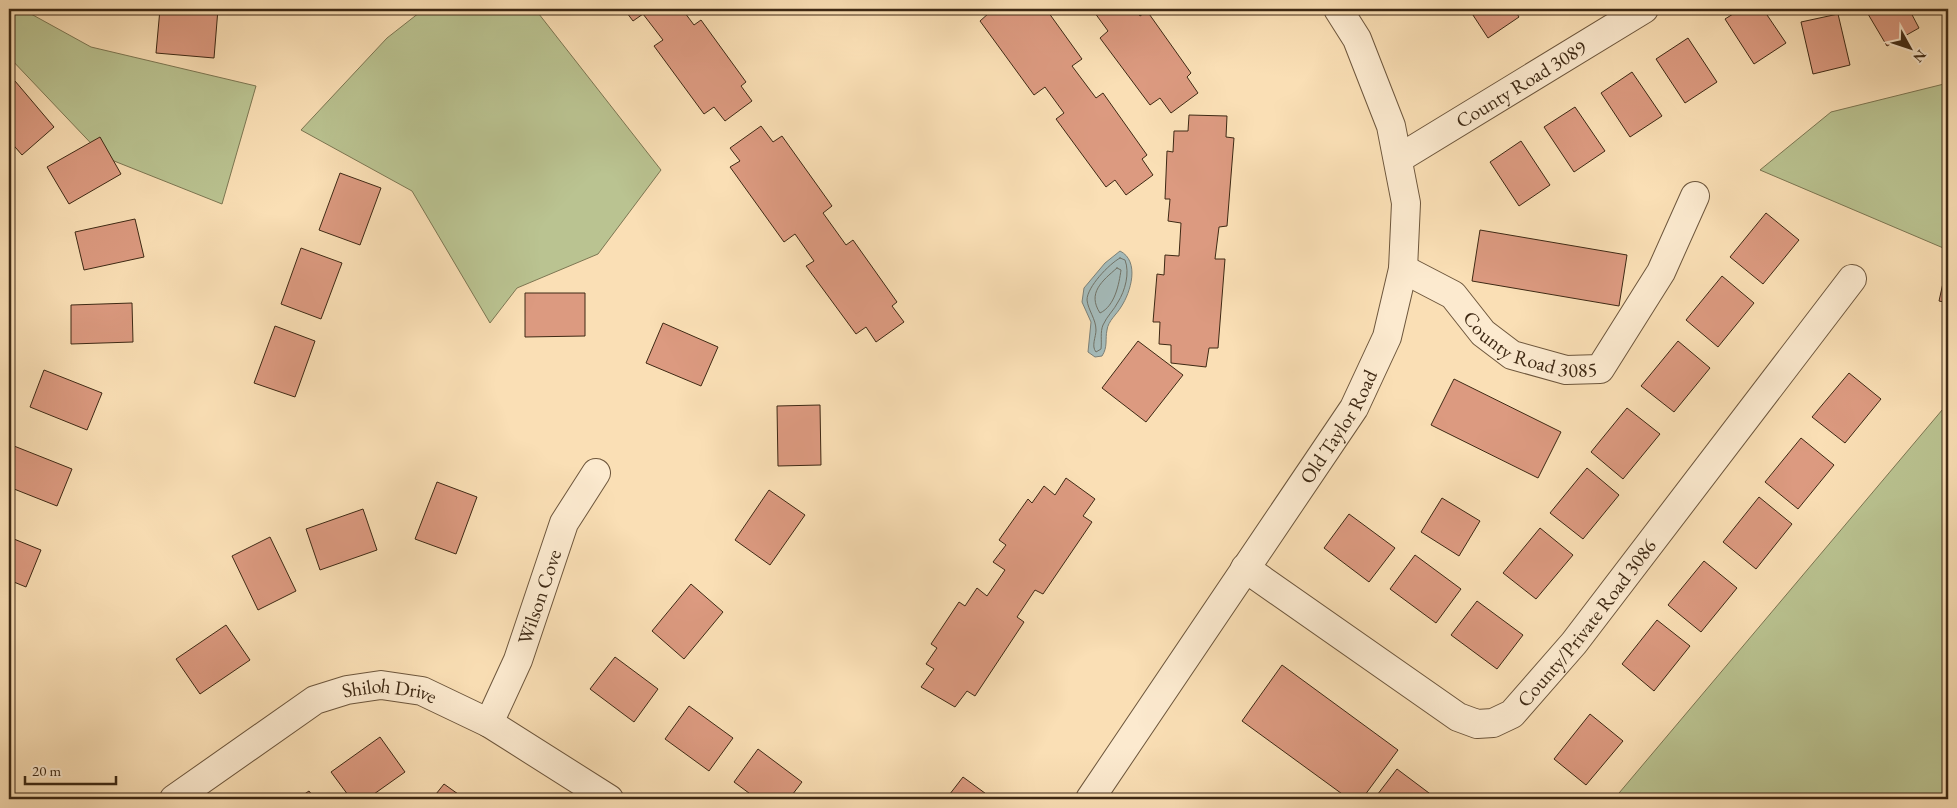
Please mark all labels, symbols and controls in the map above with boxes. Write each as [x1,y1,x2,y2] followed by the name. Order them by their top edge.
[1884,22,1934,72] north arrow
[1451,34,1591,134] street label: County Road 3089
[1909,46,1930,67] text: N
[1457,305,1597,383] street label: County Road 3085
[1294,365,1383,489] street label: Old Taylor Road
[1511,533,1662,712] street label: County/Private Road 3086
[511,546,567,648] street label: Wilson Cove
[339,672,442,709] street label: Shiloh Drive
[25,753,116,785] scale bar
[32,761,61,780] text: 20 m

